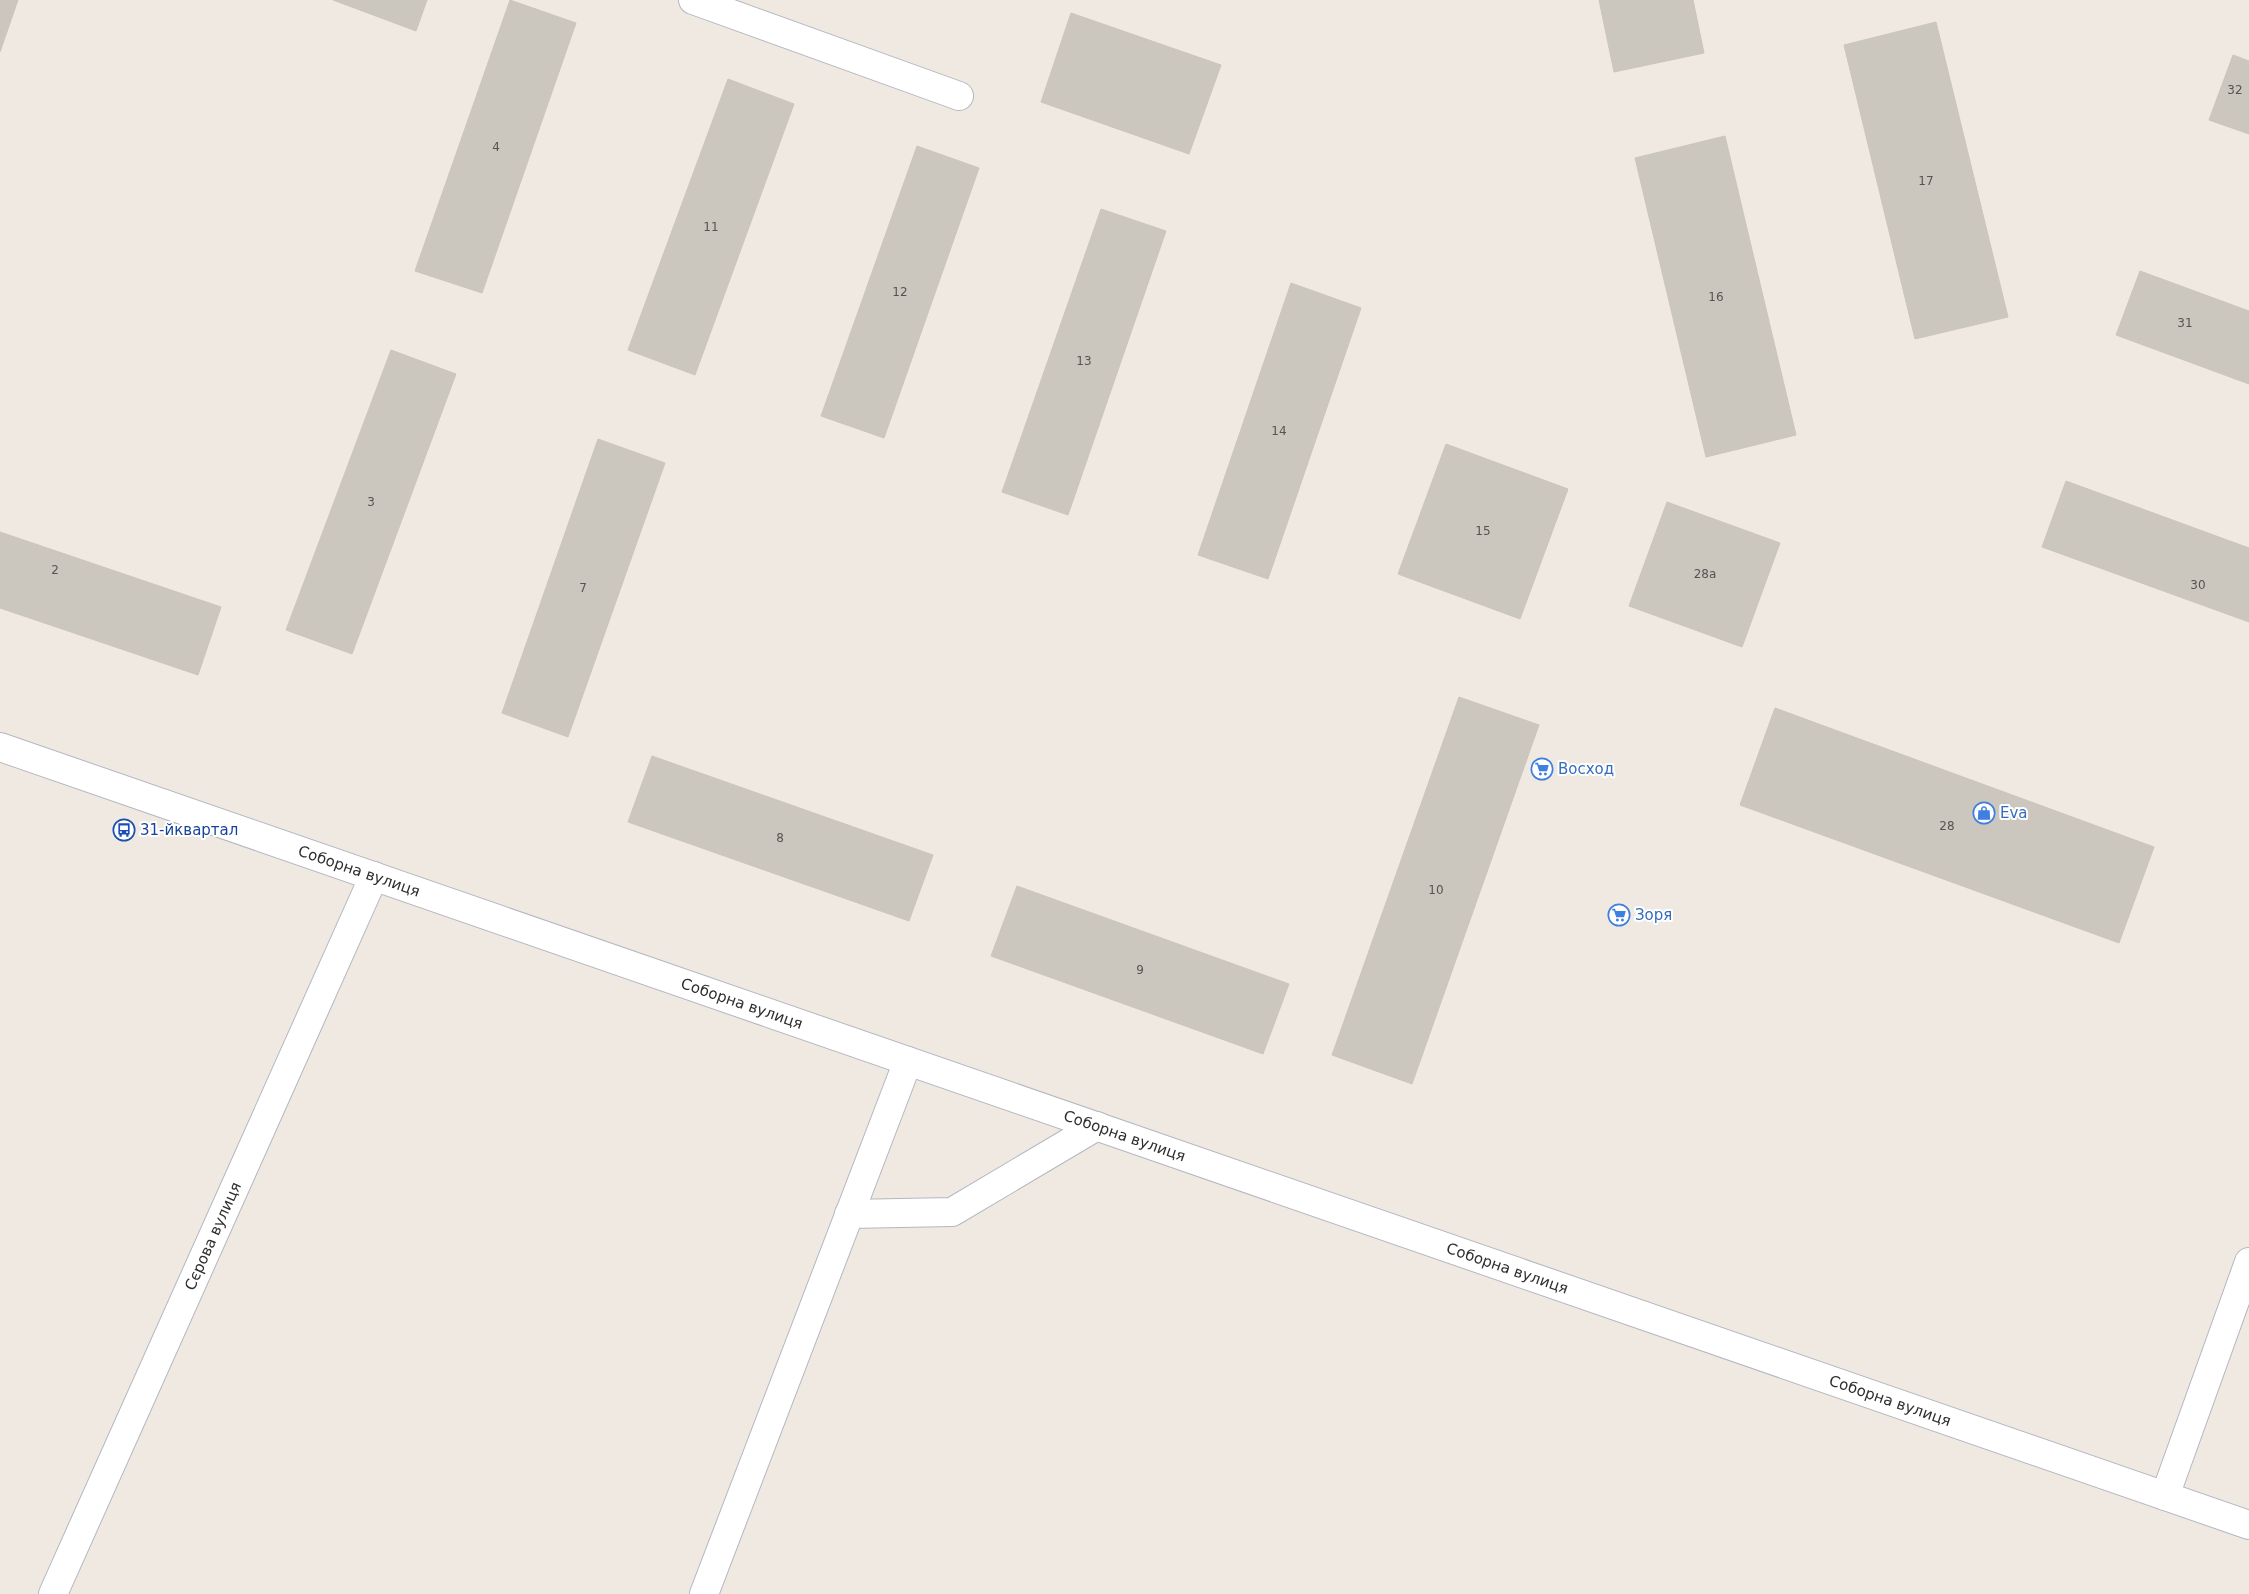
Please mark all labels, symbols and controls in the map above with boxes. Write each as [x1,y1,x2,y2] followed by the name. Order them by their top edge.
[2227,83,2243,97] house number: 32
[492,140,500,154] house number: 4
[1918,174,1934,188] house number: 17
[703,220,719,234] house number: 11
[892,285,908,299] house number: 12
[1708,290,1724,304] house number: 16
[2177,316,2193,330] house number: 31
[1076,354,1092,368] house number: 13
[1271,424,1287,438] house number: 14
[367,495,375,509] house number: 3
[1475,524,1491,538] house number: 15
[51,563,59,577] house number: 2
[1694,567,1716,581] house number: 28а
[2190,578,2206,592] house number: 30
[579,581,587,595] house number: 7
[1530,757,1554,781] supermarket icon: Восход
[1558,760,1614,778] place label: Восход
[1972,801,1996,825] shop icon: Eva
[2000,804,2028,822] place label: Eva
[112,818,136,842] bus stop icon: 31-йквартал
[1939,819,1955,833] house number: 28
[140,821,238,839] place label: 31-йквартал
[776,831,784,845] house number: 8
[296,842,422,901] street label: Соборна вулиця
[1428,883,1444,897] house number: 10
[1607,903,1631,927] supermarket icon: Зоря
[1635,906,1672,924] place label: Зоря
[1136,963,1144,977] house number: 9
[679,974,805,1033] street label: Соборна вулиця
[1061,1107,1188,1165] street label: Соборна вулиця
[181,1179,245,1293] street label: Сєрова вулиця
[1444,1239,1571,1298] street label: Соборна вулиця
[1827,1371,1953,1430] street label: Соборна вулиця

